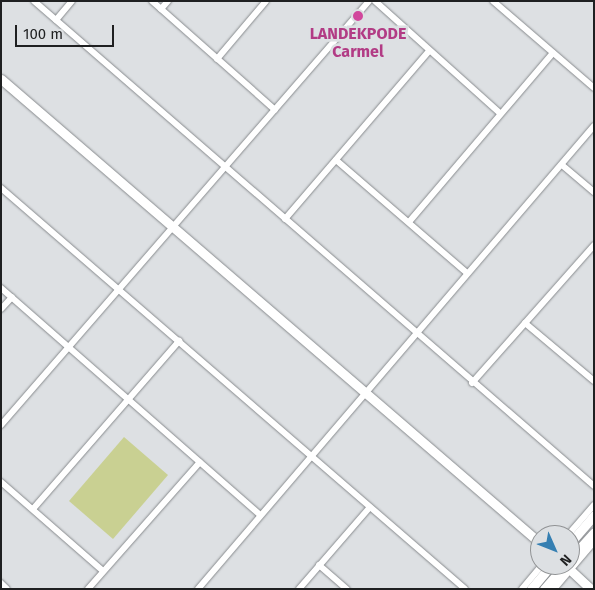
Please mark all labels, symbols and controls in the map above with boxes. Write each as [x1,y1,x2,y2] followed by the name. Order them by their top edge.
[352,10,364,22] marker: LANDEKPODE Carmel
[18,15,116,47] scale bar
[310,24,406,62] place label: LANDEKPODE Carmel
[23,25,63,43] text: 100 m
[530,525,580,575] north arrow
[556,551,575,569] text: N

